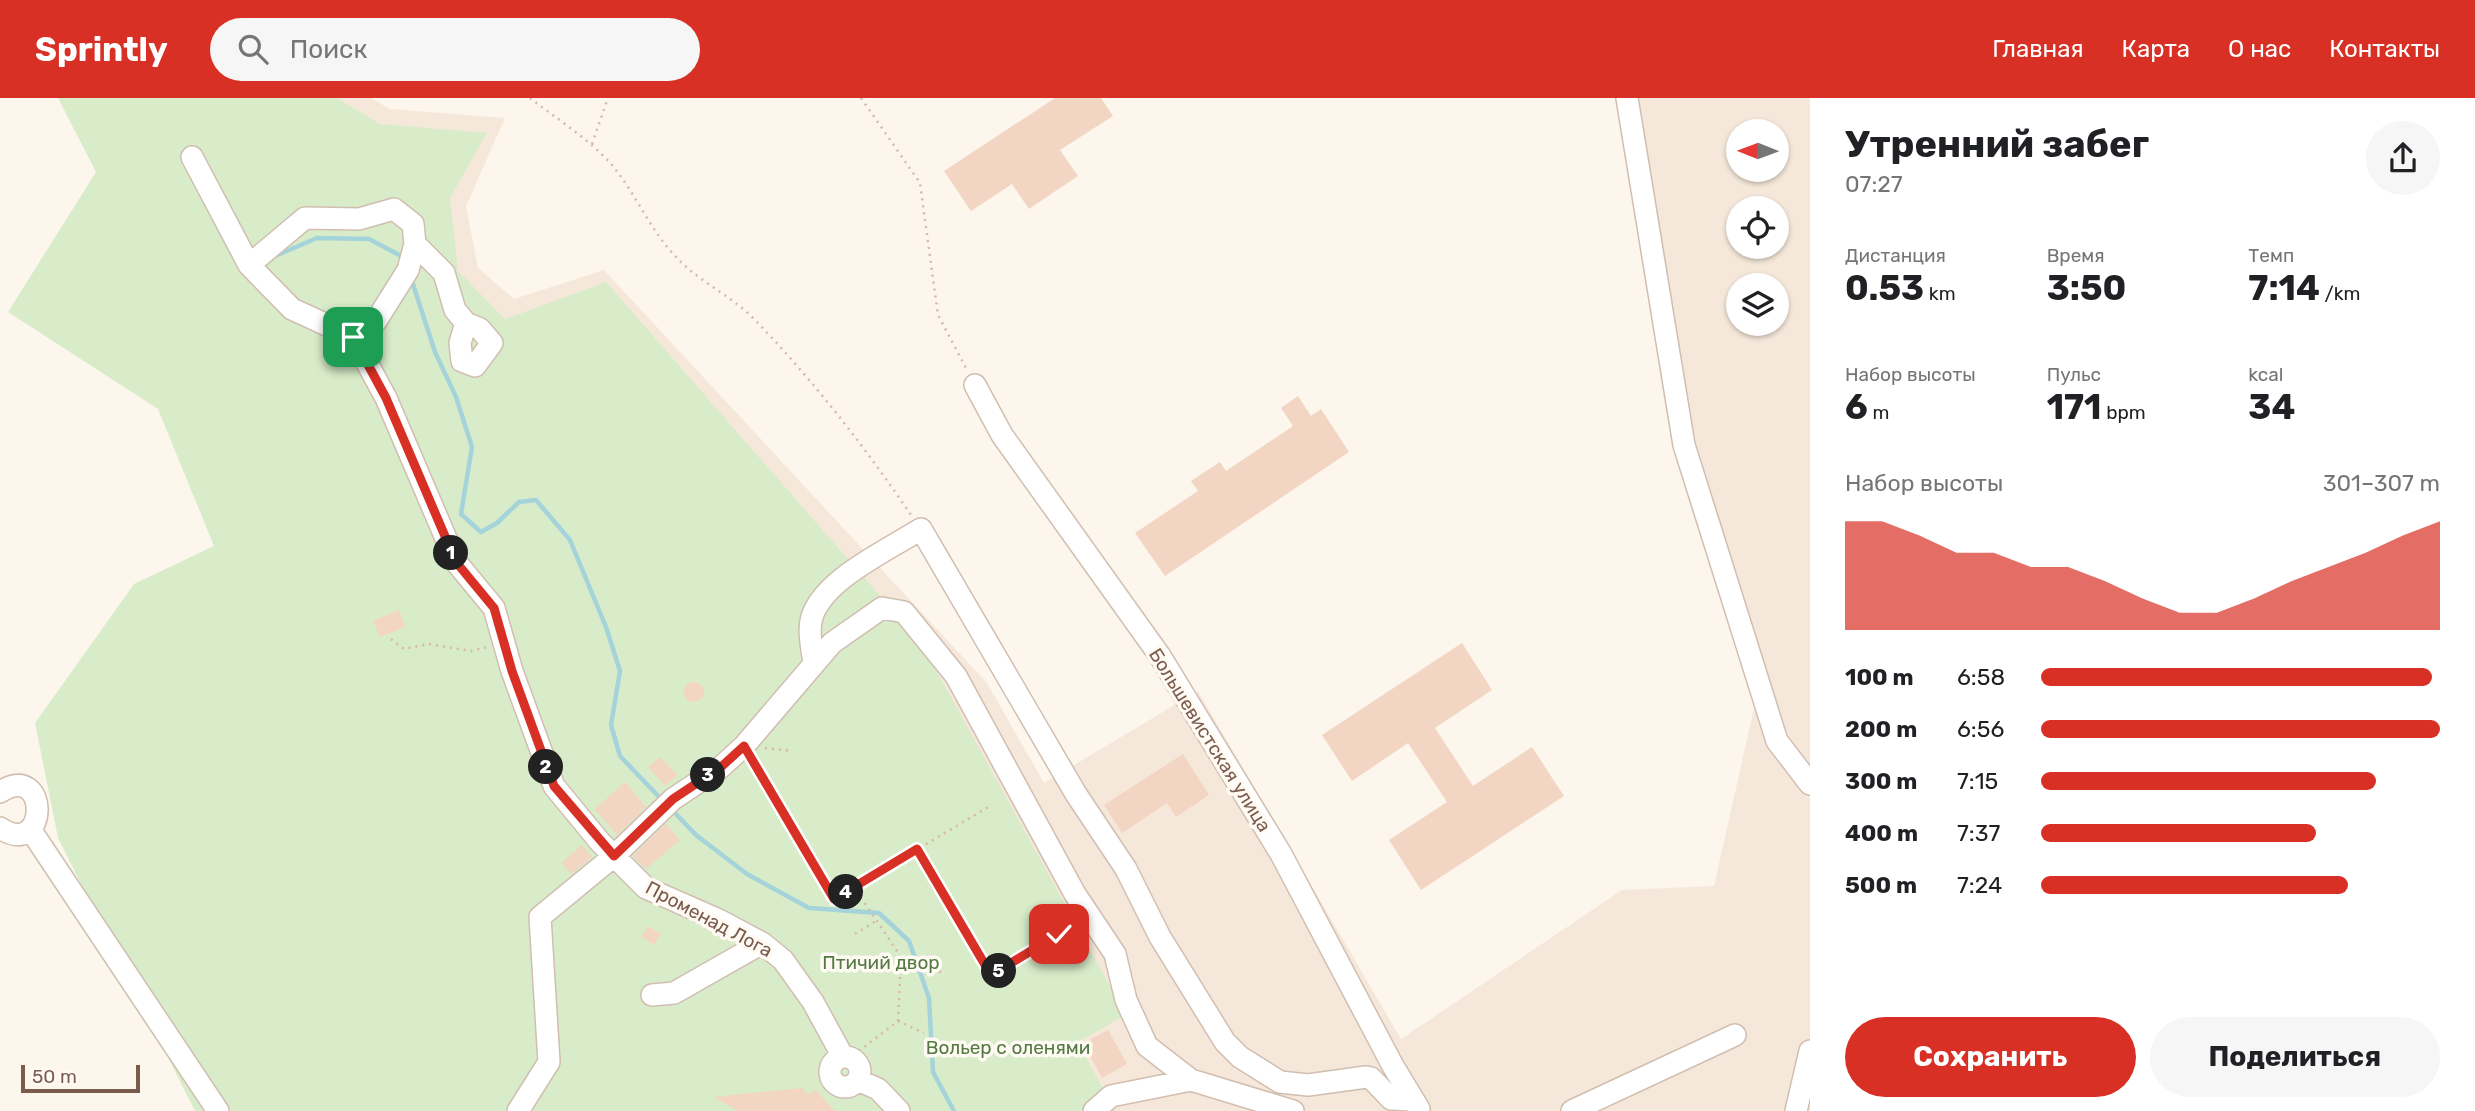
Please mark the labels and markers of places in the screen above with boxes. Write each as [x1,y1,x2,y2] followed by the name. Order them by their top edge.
[323,307,383,367] pin
[434,536,468,570] pin: 1
[528,750,564,784] pin: 2
[690,758,726,792] pin: 3
[828,874,864,910] pin: 4
[1029,904,1089,964] pin
[982,954,1016,988] pin: 5

